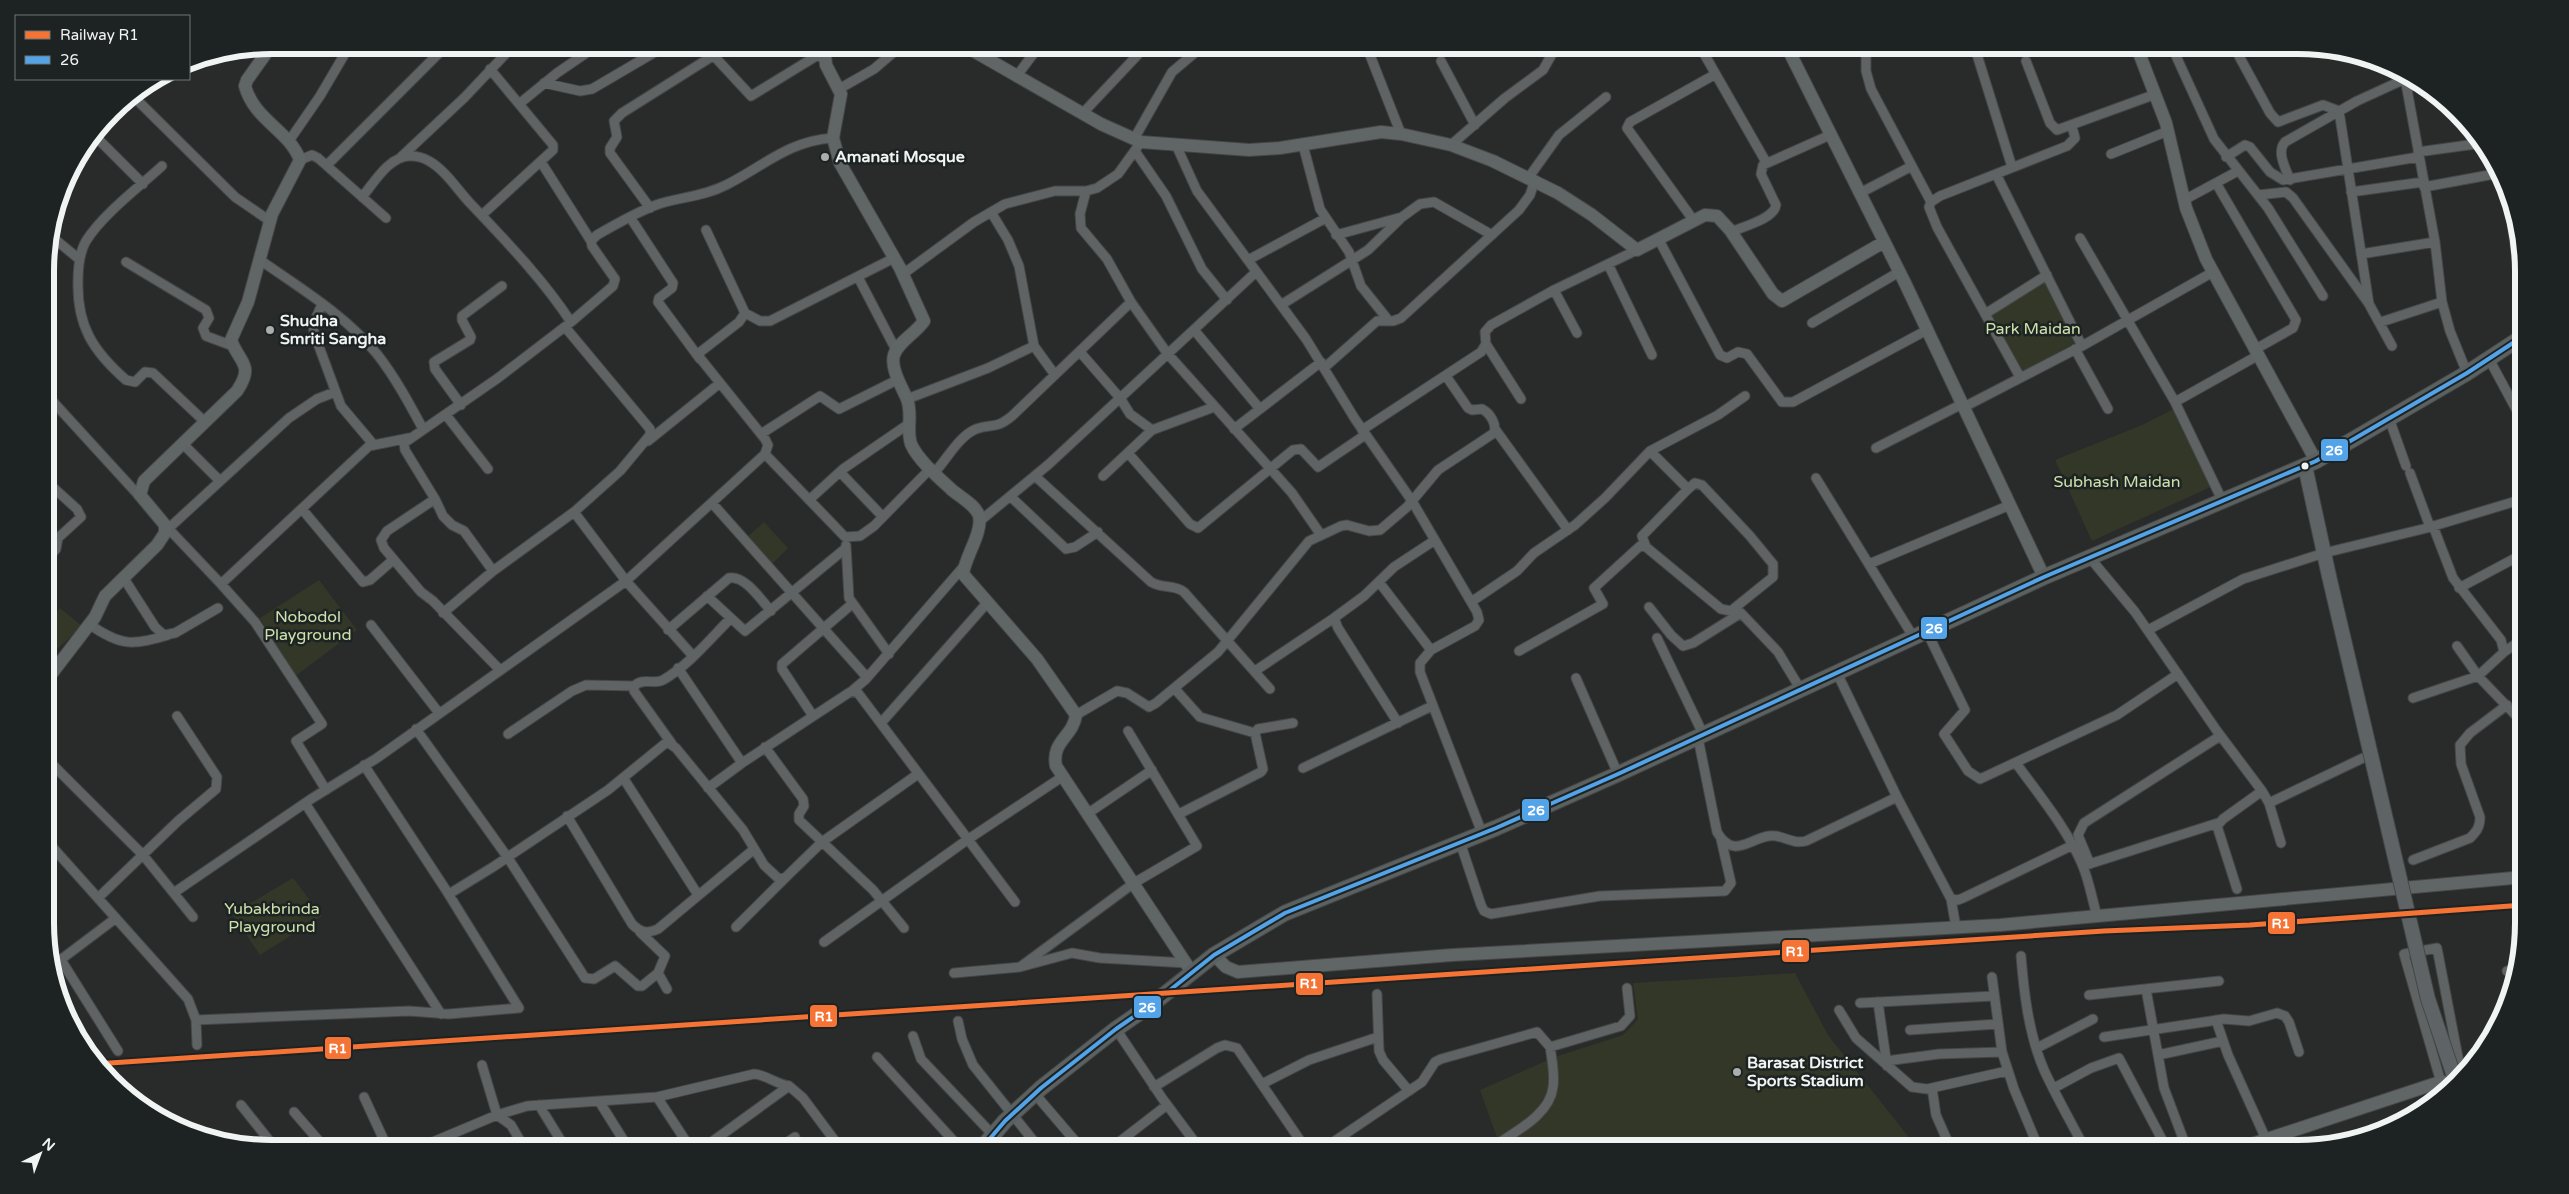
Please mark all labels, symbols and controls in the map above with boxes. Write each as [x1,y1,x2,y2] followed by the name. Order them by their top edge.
[15,15,190,80] legend
[60,26,139,44] text: Railway R1
[60,51,79,69] text: 26
[835,147,965,167] place label: Amanati Mosque
[819,151,831,163] marker: Amanati Mosque
[280,311,386,349] place label: Shudha Smriti Sangha
[1985,319,2081,339] park label: Park Maidan
[264,324,276,336] marker: Shudha Smriti Sangha
[2320,438,2349,462] line badge: 26
[2325,442,2343,459] text: 26
[2300,461,2310,471] unlabelled marker
[2053,472,2181,492] park label: Subhash Maidan
[264,607,352,645] park label: Nobodol Playground
[1920,616,1948,640] line badge: 26
[1925,620,1943,637] text: 26
[1521,798,1550,822] line badge: 26
[1527,802,1545,819] text: 26
[224,899,320,937] park label: Yubakbrinda Playground
[2267,911,2296,935] line badge: R1
[2272,915,2290,932] text: R1
[1781,939,1810,963] line badge: R1
[1786,943,1804,960] text: R1
[1295,972,1324,996] line badge: R1
[1300,975,1318,992] text: R1
[1133,995,1162,1019] line badge: 26
[1138,999,1156,1016] text: 26
[809,1004,838,1028] line badge: R1
[815,1008,833,1025] text: R1
[324,1036,352,1060] line badge: R1
[329,1040,347,1057] text: R1
[1747,1053,1864,1091] place label: Barasat District Sports Stadium
[1731,1066,1743,1078] marker: Barasat District Sports Stadium
[15,1129,65,1179] north arrow
[38,1135,58,1155] text: N

